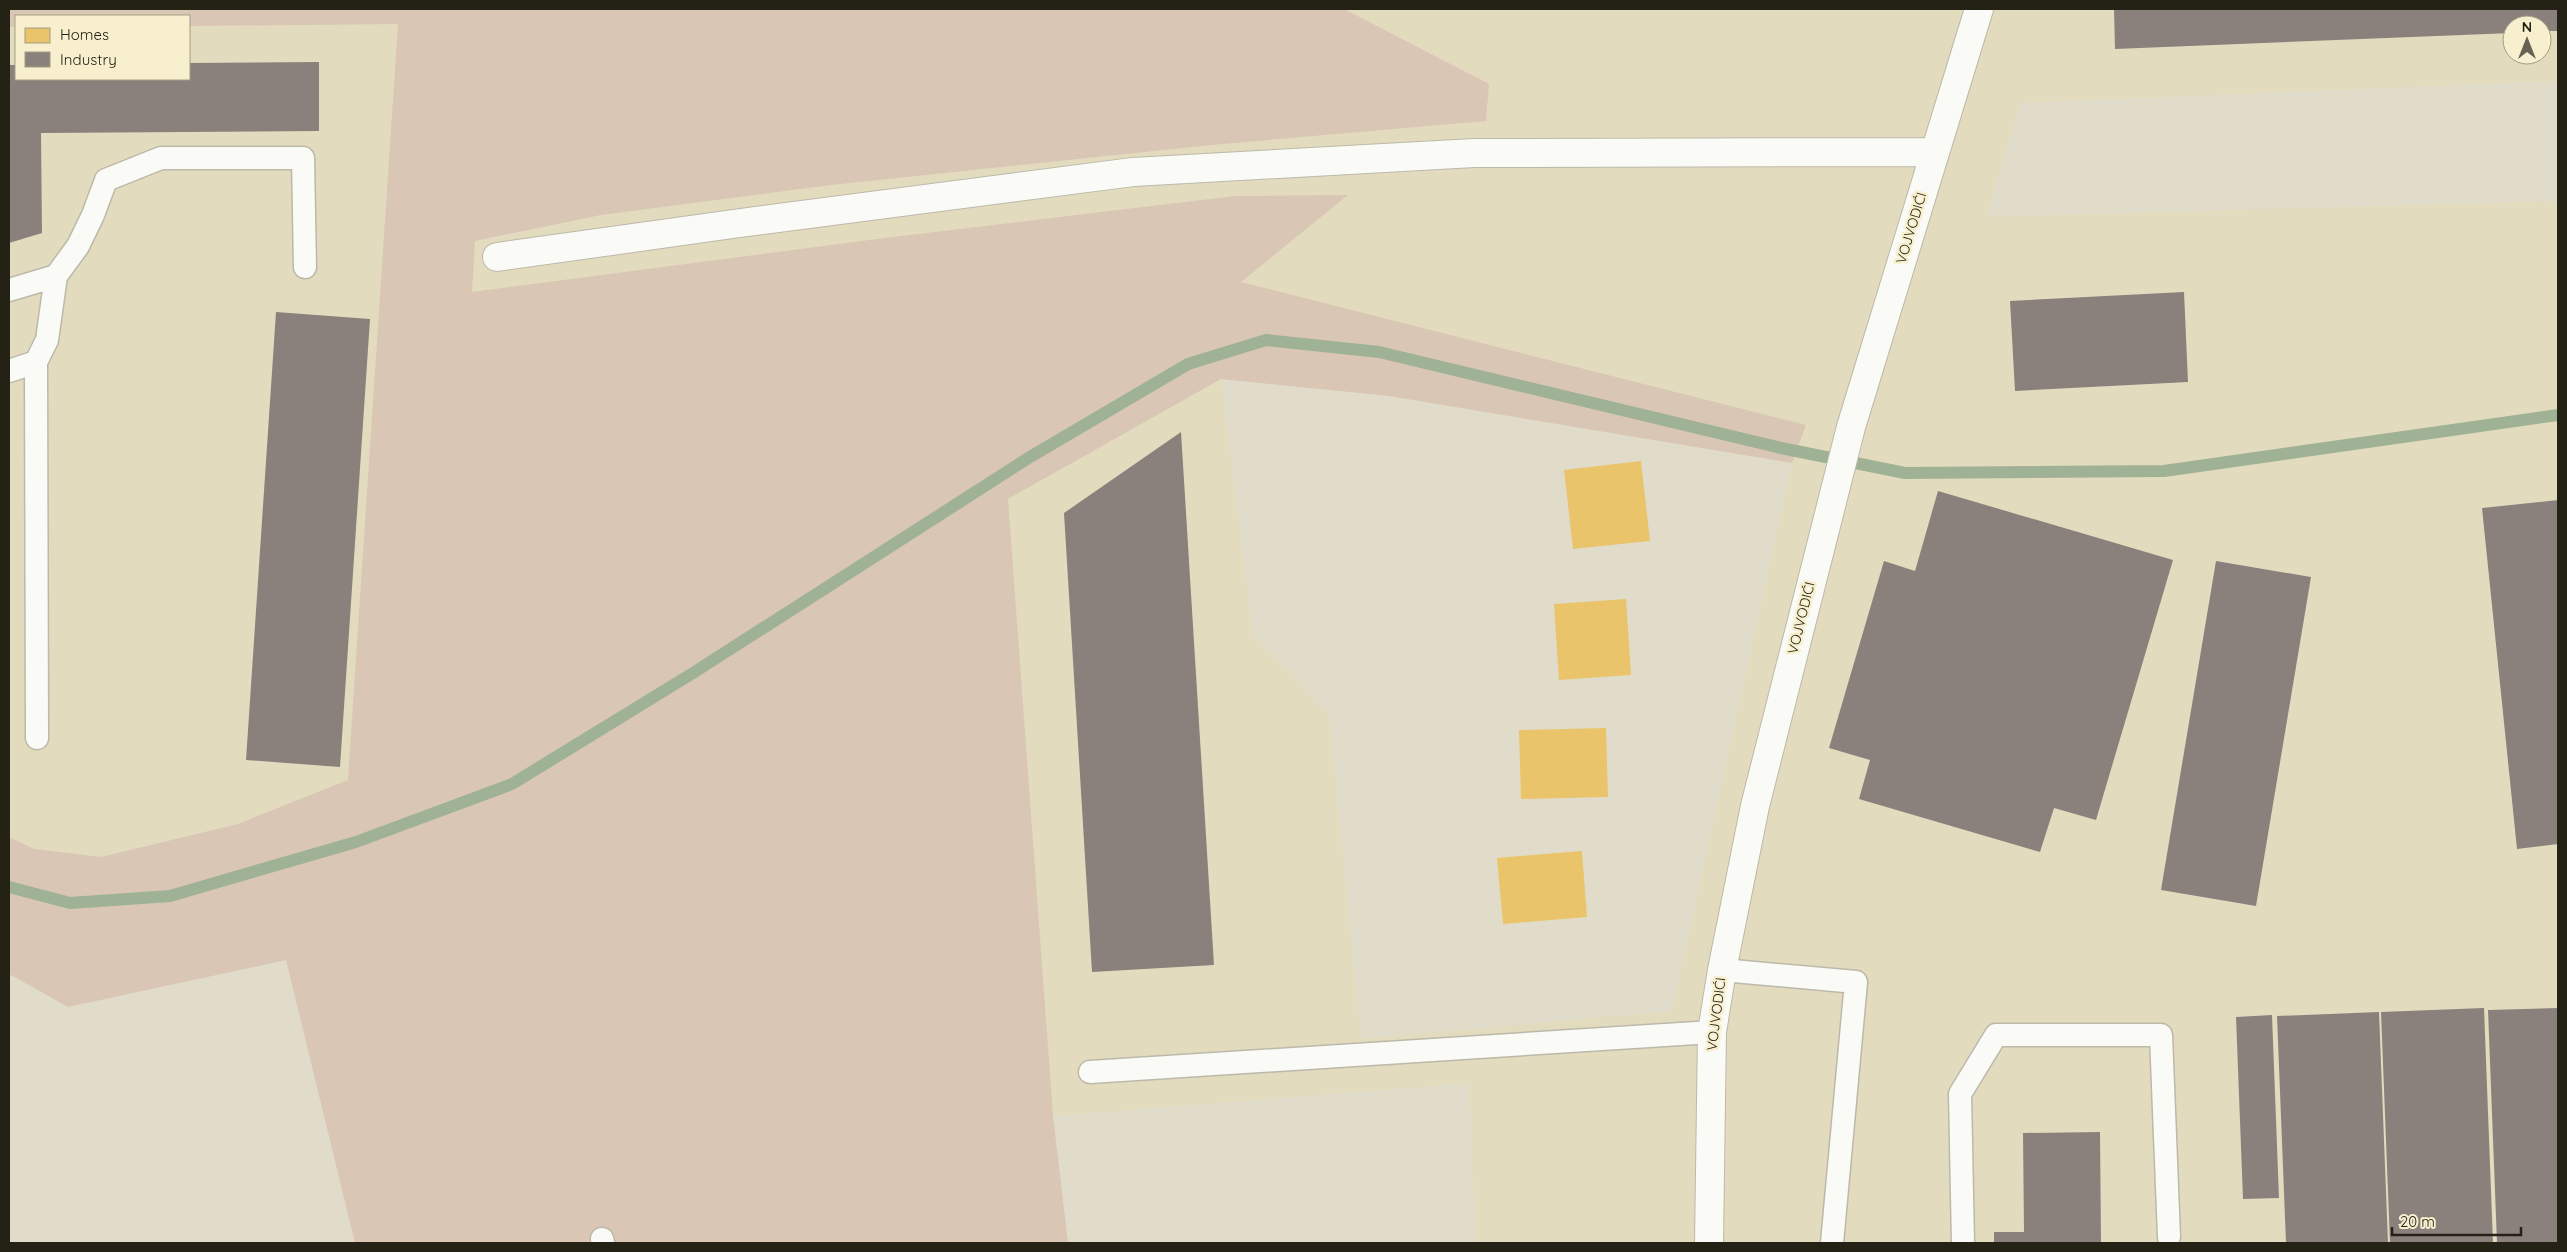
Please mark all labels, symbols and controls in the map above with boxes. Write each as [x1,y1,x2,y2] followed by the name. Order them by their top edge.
[15,15,190,80] legend
[2502,15,2552,65] north arrow
[2522,18,2532,36] text: N
[60,25,109,44] text: Homes
[60,50,117,69] text: Industry
[1892,190,1930,266] street label: VOJVODIĆI
[1783,580,1819,656] street label: VOJVODIĆI
[1703,976,1729,1052] street label: VOJVODIĆI
[2392,1204,2521,1236] scale bar
[2400,1212,2435,1231] text: 20 m

